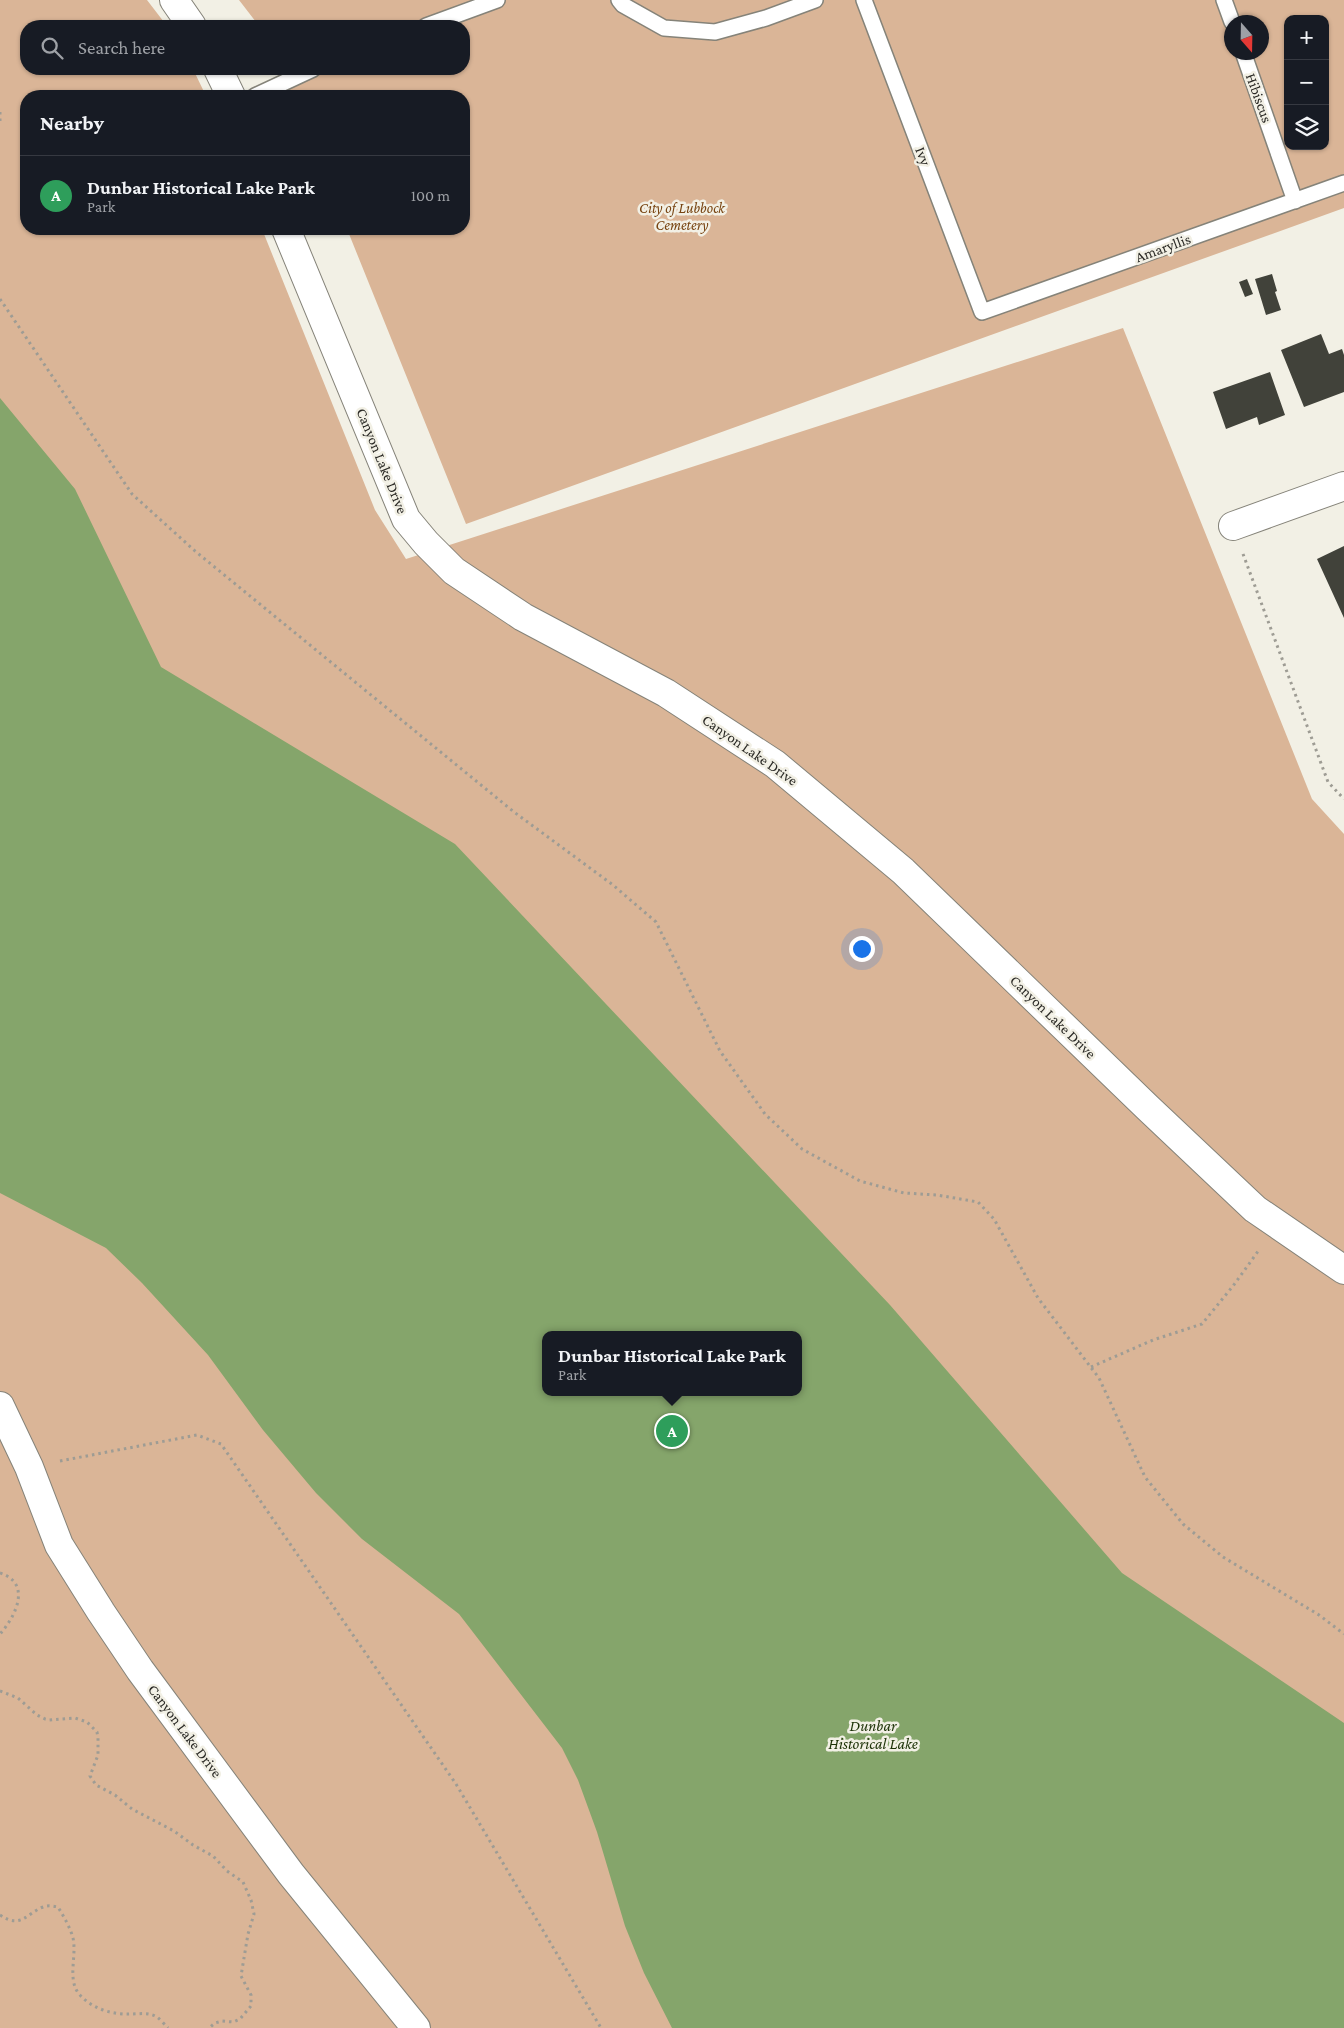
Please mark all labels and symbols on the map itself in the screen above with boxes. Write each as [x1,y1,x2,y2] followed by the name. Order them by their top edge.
[1224,15,1269,60] north arrow
[1243,71,1275,125] street label: Hibiscus
[911,144,934,168] street label: Ivy
[639,200,726,234] park label: City of Lubbock Cemetery
[1133,231,1193,266] street label: Amaryllis
[353,406,411,517] street label: Canyon Lake Drive
[699,711,801,790] street label: Canyon Lake Drive
[849,936,875,962] your location
[1006,972,1099,1063] street label: Canyon Lake Drive
[656,1412,688,1450] pin: A
[144,1681,225,1782] street label: Canyon Lake Drive
[828,1717,918,1752] water label: Dunbar Historical Lake

